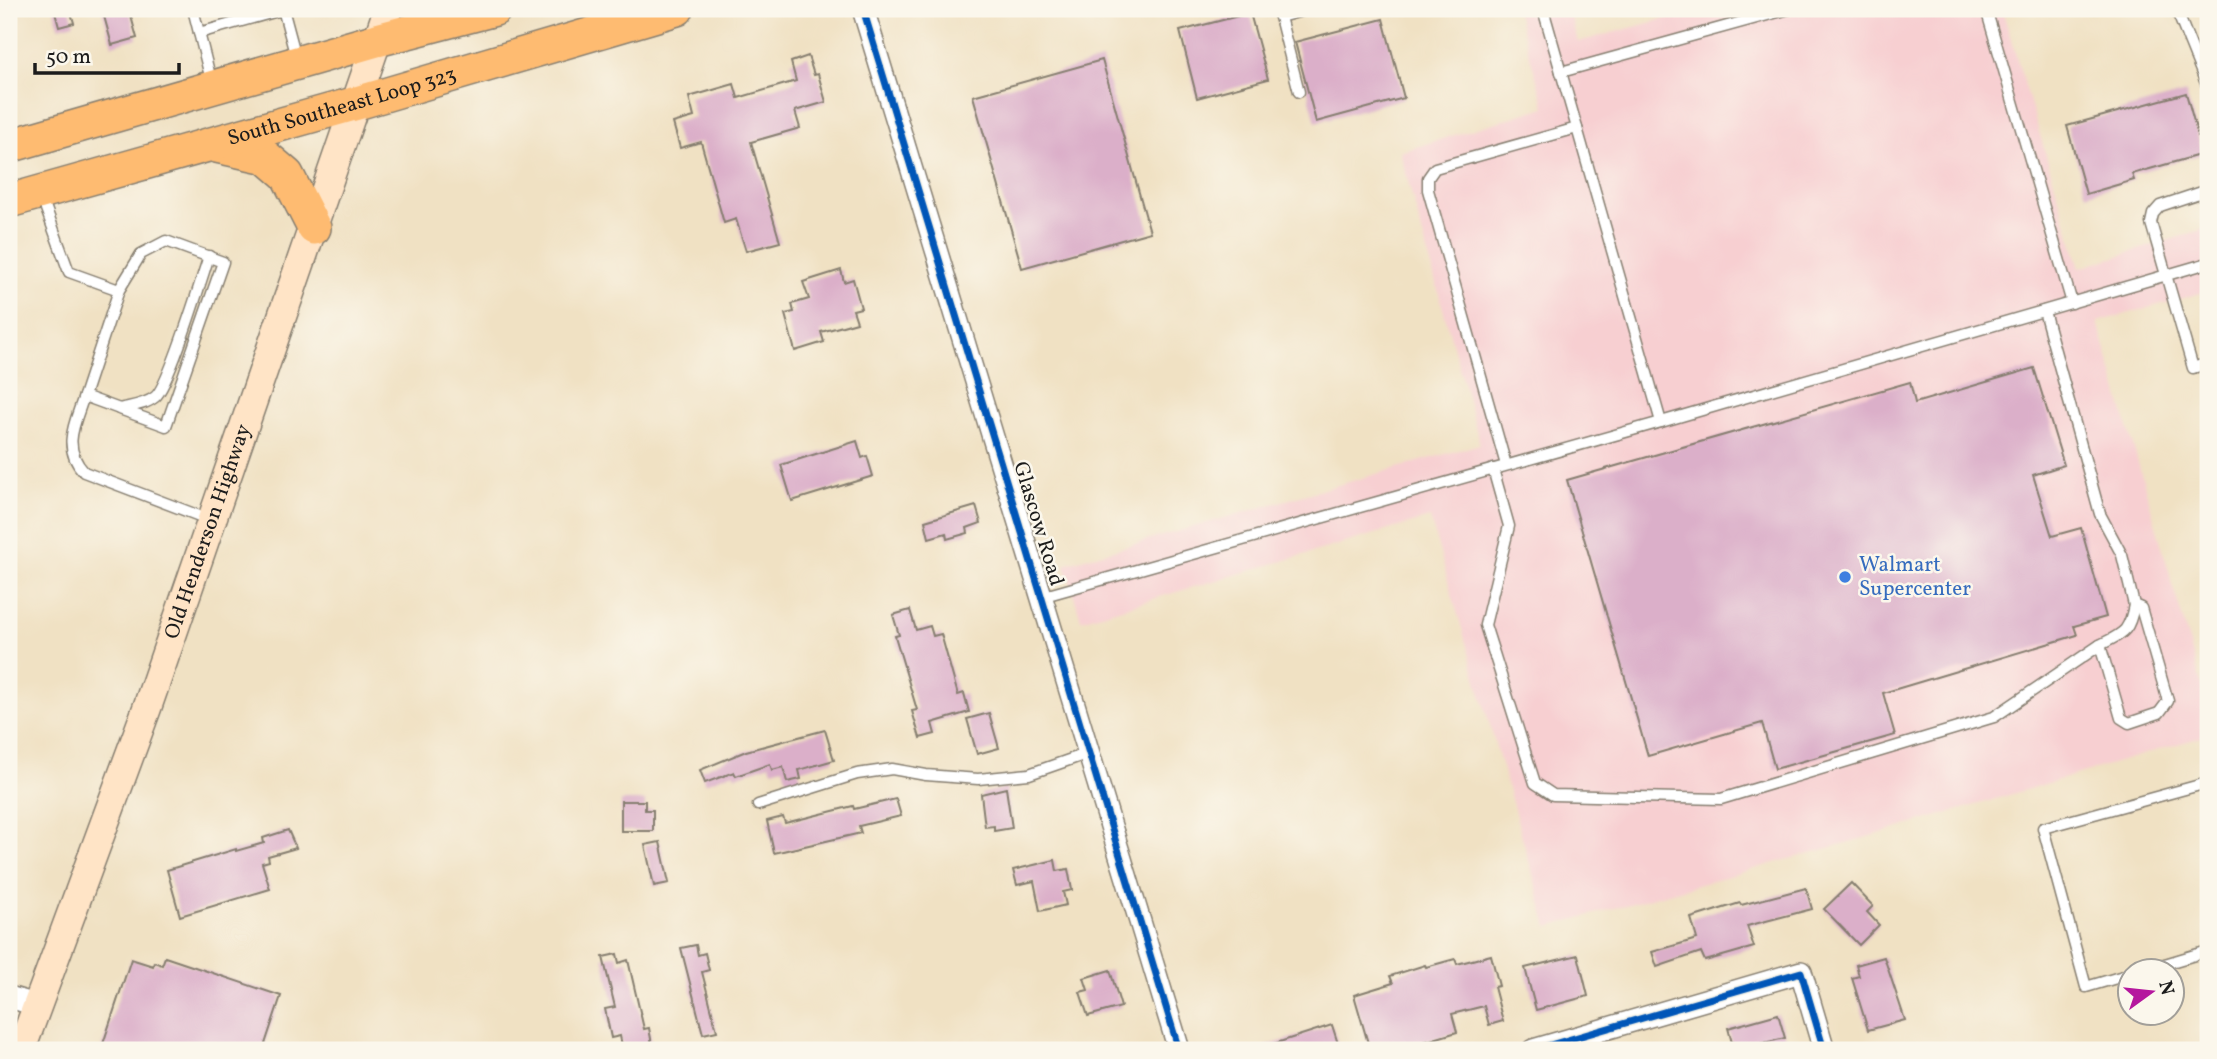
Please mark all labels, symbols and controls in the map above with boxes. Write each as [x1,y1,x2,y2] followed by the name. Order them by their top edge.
[35,32,178,76] scale bar
[46,43,91,72] text: 50 m
[224,60,460,153] street label: South Southeast Loop 323
[157,420,258,643] street label: Old Henderson Highway
[1005,458,1071,590] street label: Glascow Road
[1859,551,1971,604] place label: Walmart Supercenter
[1837,569,1853,585] marker: Walmart Supercenter
[2116,958,2186,1028] north arrow
[2151,978,2180,998] text: N

